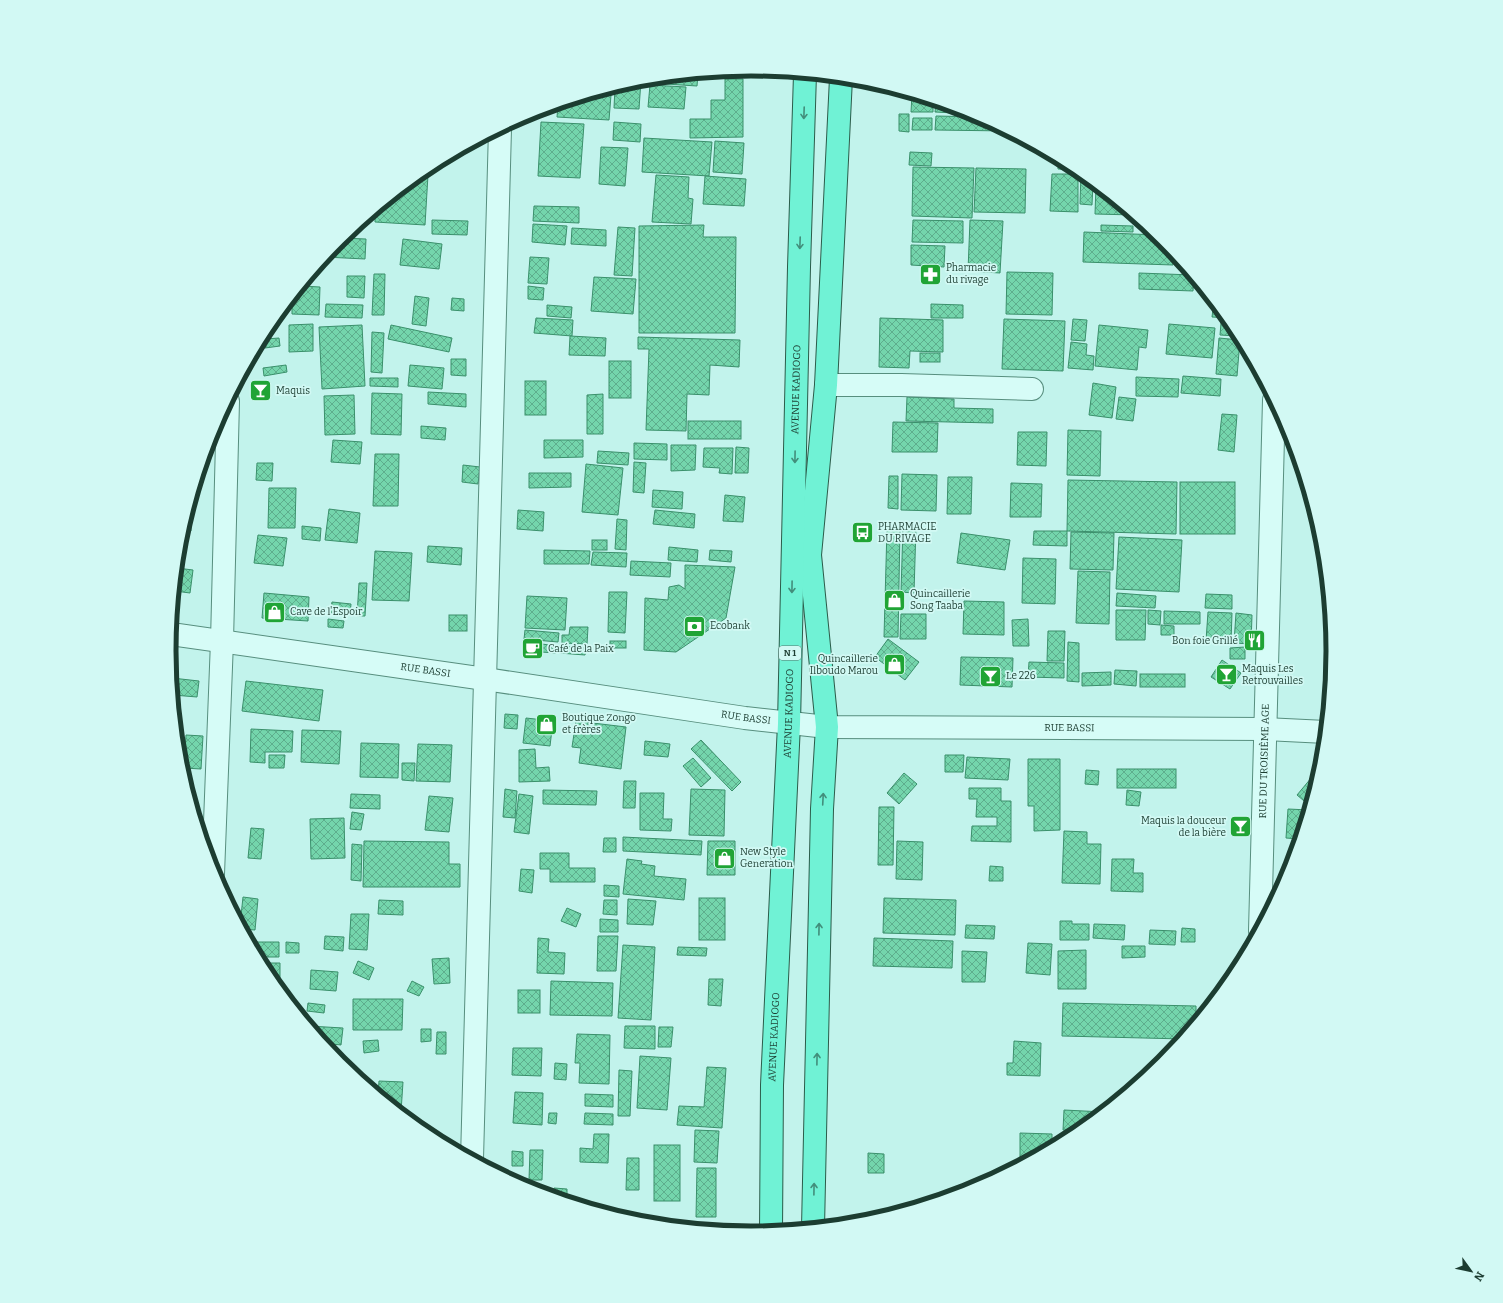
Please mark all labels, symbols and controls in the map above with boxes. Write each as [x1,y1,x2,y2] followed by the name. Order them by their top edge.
[800,106,808,119] one-way arrow
[796,236,804,249] one-way arrow
[918,261,944,287] pharmacy icon: Pharmacie du rivage
[946,262,996,286] place label: Pharmacie du rivage
[789,345,803,434] street label: AVENUE KADIOGO
[247,378,273,404] bar icon: Maquis
[276,385,310,397] place label: Maquis
[791,450,799,463] one-way arrow
[849,520,875,546] bus stop icon: PHARMACIE DU RIVAGE
[878,521,936,545] place label: PHARMACIE DU RIVAGE
[788,580,795,593] one-way arrow
[881,587,907,613] shop icon: Quincaillerie Song Taaba
[910,588,970,612] place label: Quincaillerie Song Taaba
[262,599,288,625] shop icon: Cave de l'Espoir
[290,606,363,618] place label: Cave de l'Espoir
[682,613,708,639] bank icon: Ecobank
[710,620,750,632] place label: Ecobank
[1241,628,1267,654] restaurant icon: Bon foie Grillé
[1172,635,1238,647] place label: Bon foie Grillé
[520,636,546,662] cafe icon: Café de la Paix
[548,643,614,655] place label: Café de la Paix
[779,646,801,660] road number: N 1
[881,652,907,678] shop icon: Quincaillerie Ilboudo Marou
[810,653,878,677] place label: Quincaillerie Ilboudo Marou
[400,661,452,680] street label: RUE BASSI
[1214,662,1240,688] bar icon: Maquis Les Retrouvailles
[977,663,1003,689] bar icon: Le 226
[1242,663,1303,687] place label: Maquis Les Retrouvailles
[781,669,796,758] street label: AVENUE KADIOGO
[1006,670,1036,682] place label: Le 226
[1257,704,1272,819] street label: RUE DU TROISIÈME AGE
[720,708,772,727] street label: RUE BASSI
[533,711,559,737] shop icon: Boutique Zongo et frères
[562,712,636,736] place label: Boutique Zongo et frères
[1044,722,1095,734] street label: RUE BASSI
[819,793,826,806] one-way arrow
[1228,814,1254,840] bar icon: Maquis la douceur de la bière
[1141,815,1227,839] place label: Maquis la douceur de la bière
[711,845,737,871] shop icon: New Style Generation
[740,846,794,870] place label: New Style Generation
[816,923,823,936] one-way arrow
[766,992,782,1082] street label: AVENUE KADIOGO
[813,1053,820,1066] one-way arrow
[810,1183,818,1196] one-way arrow
[1451,1251,1491,1291] north arrow
[1471,1269,1487,1284] text: N

